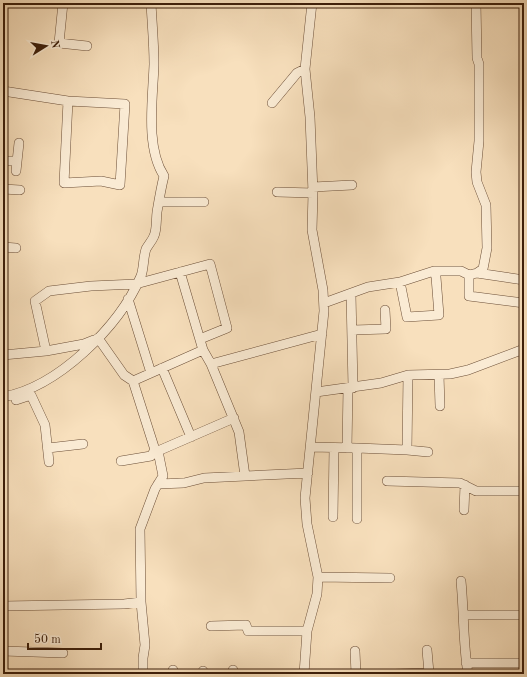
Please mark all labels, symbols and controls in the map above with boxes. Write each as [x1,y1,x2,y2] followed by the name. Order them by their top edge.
[26,26,66,66] north arrow
[48,39,61,50] text: N
[28,625,101,651] scale bar
[34,633,61,646] text: 50 m

